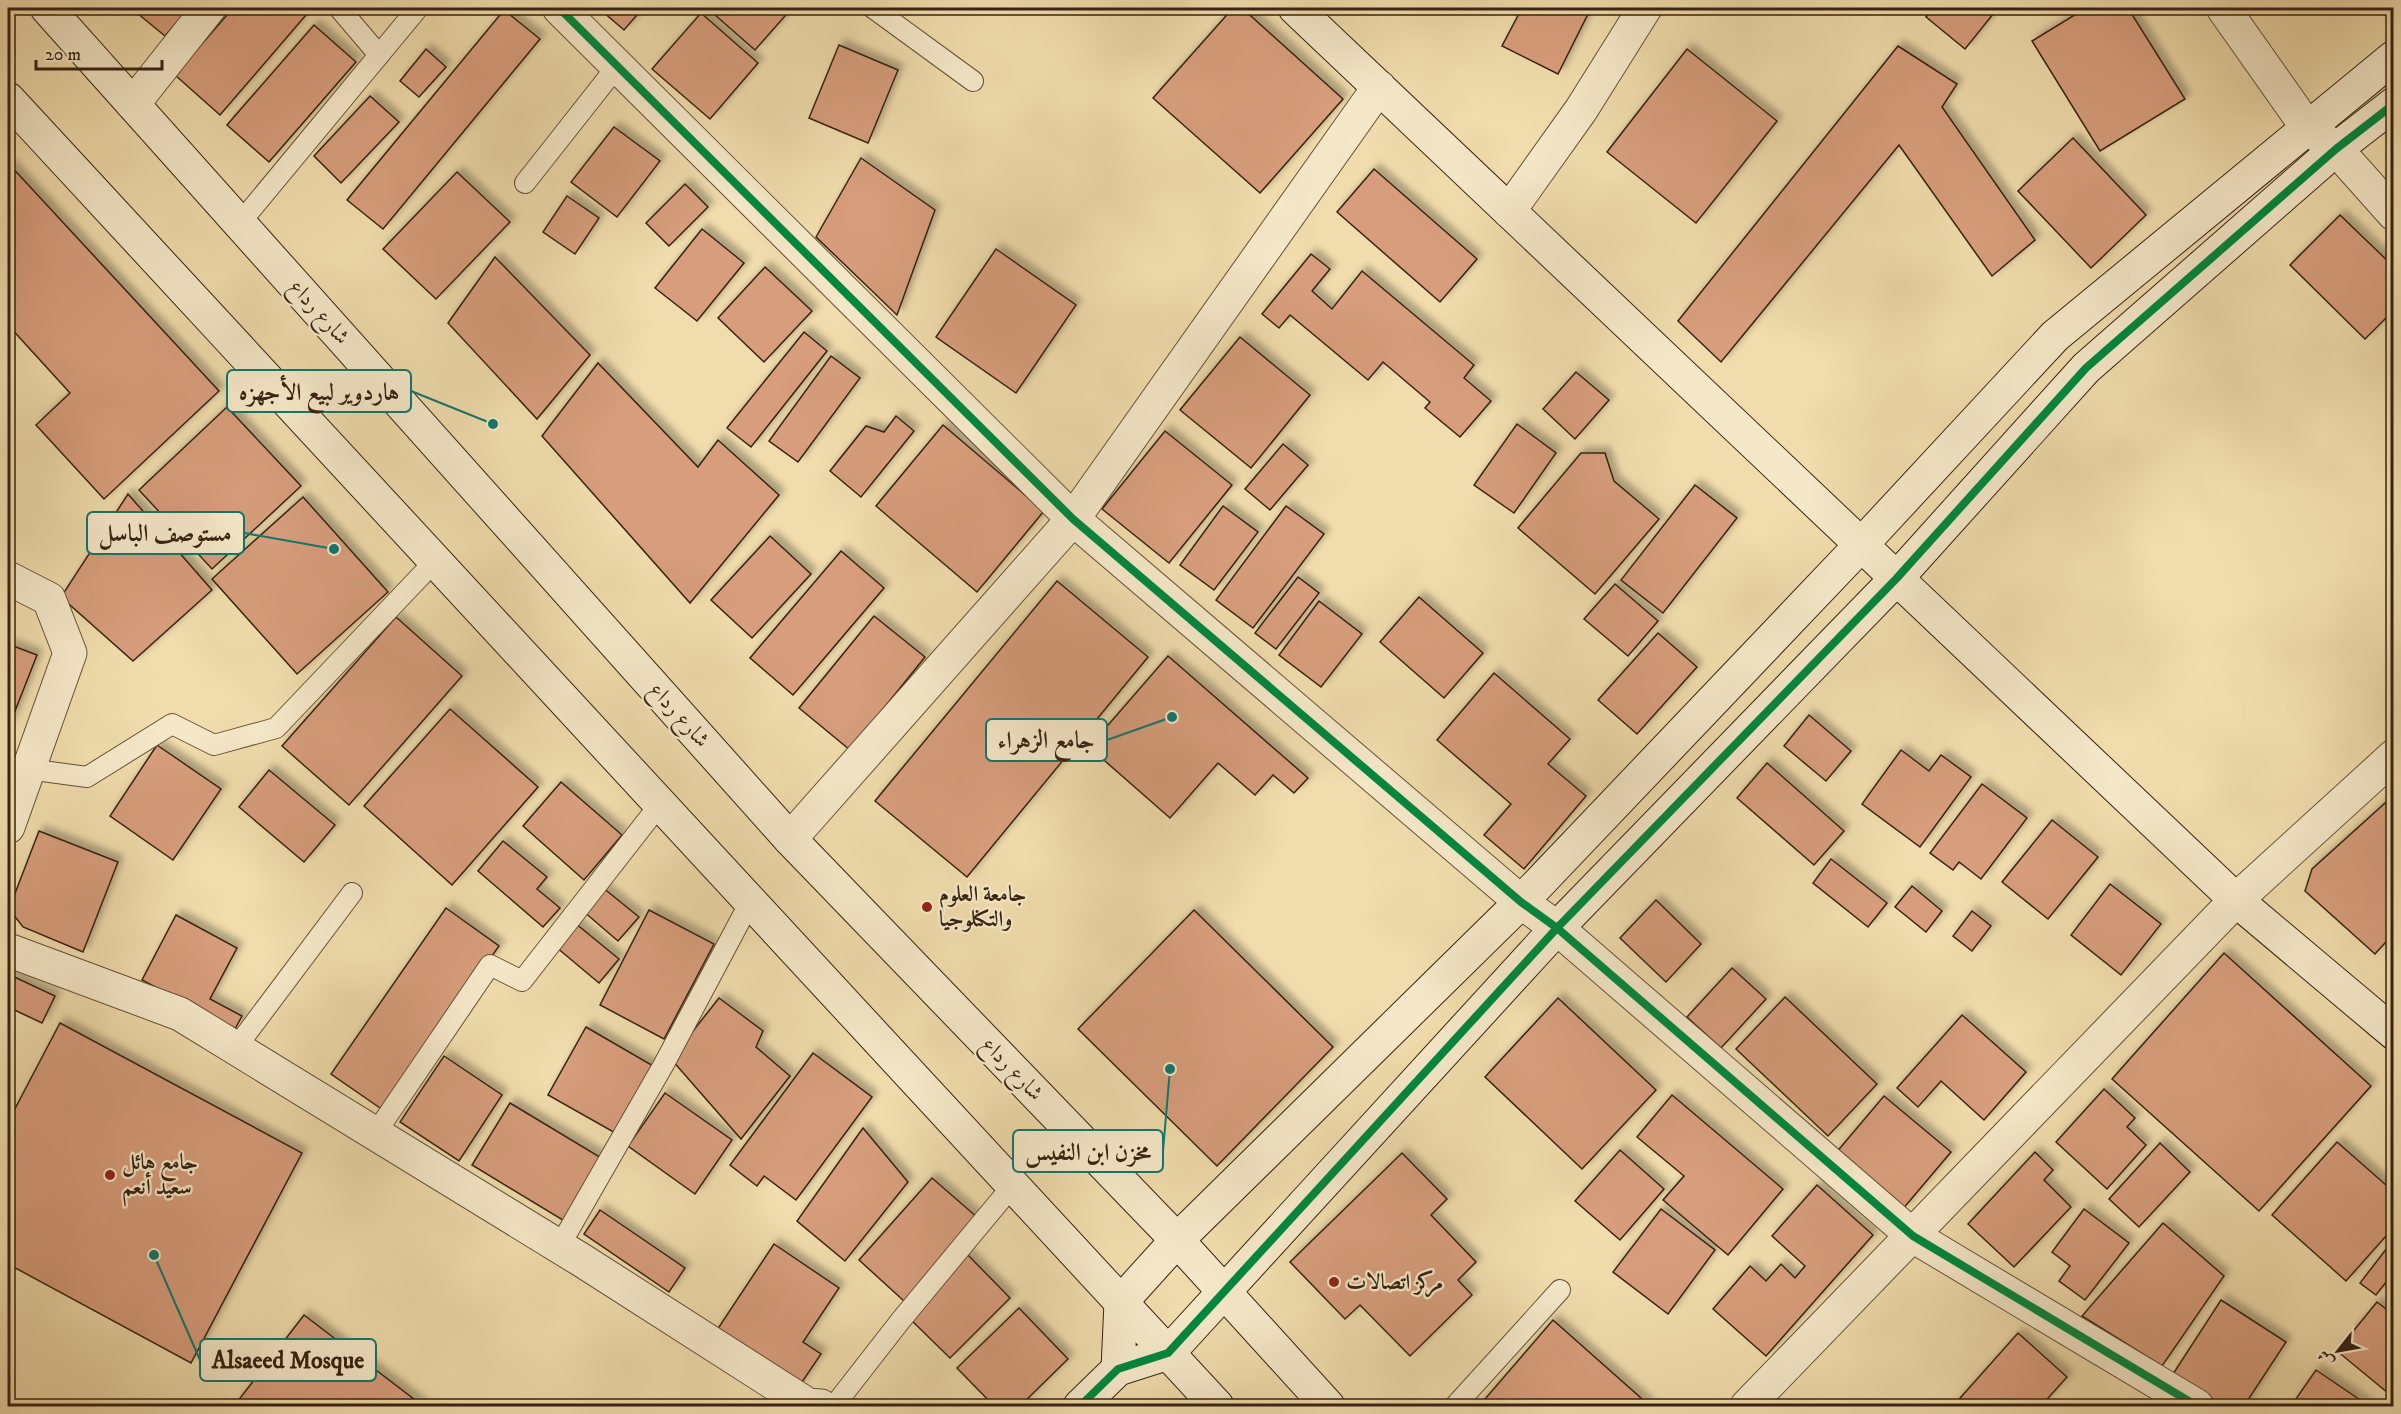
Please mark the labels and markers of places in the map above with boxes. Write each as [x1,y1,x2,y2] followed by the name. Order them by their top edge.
[227,370,411,412] callout: هاردوير لبيع الأجهزه
[87,512,244,554] callout: مستوصف الباسل
[986,719,1107,761] callout: جامع الزهراء
[939,881,1026,933] place label: جامعة العلوم والتكنلوجيا
[920,900,934,914] marker: جامعة العلوم والتكنلوجيا
[1013,1130,1163,1172] callout: مخزن ابن النفيس
[122,1149,198,1207] place label: جامع هائل سعيد أنعم
[103,1168,117,1182] marker: جامع هائل سعيد أنعم
[1346,1269,1443,1298] place label: مركز اتصالات
[1327,1275,1341,1289] marker: مركز اتصالات
[200,1339,376,1381] callout: Alsaeed Mosque

